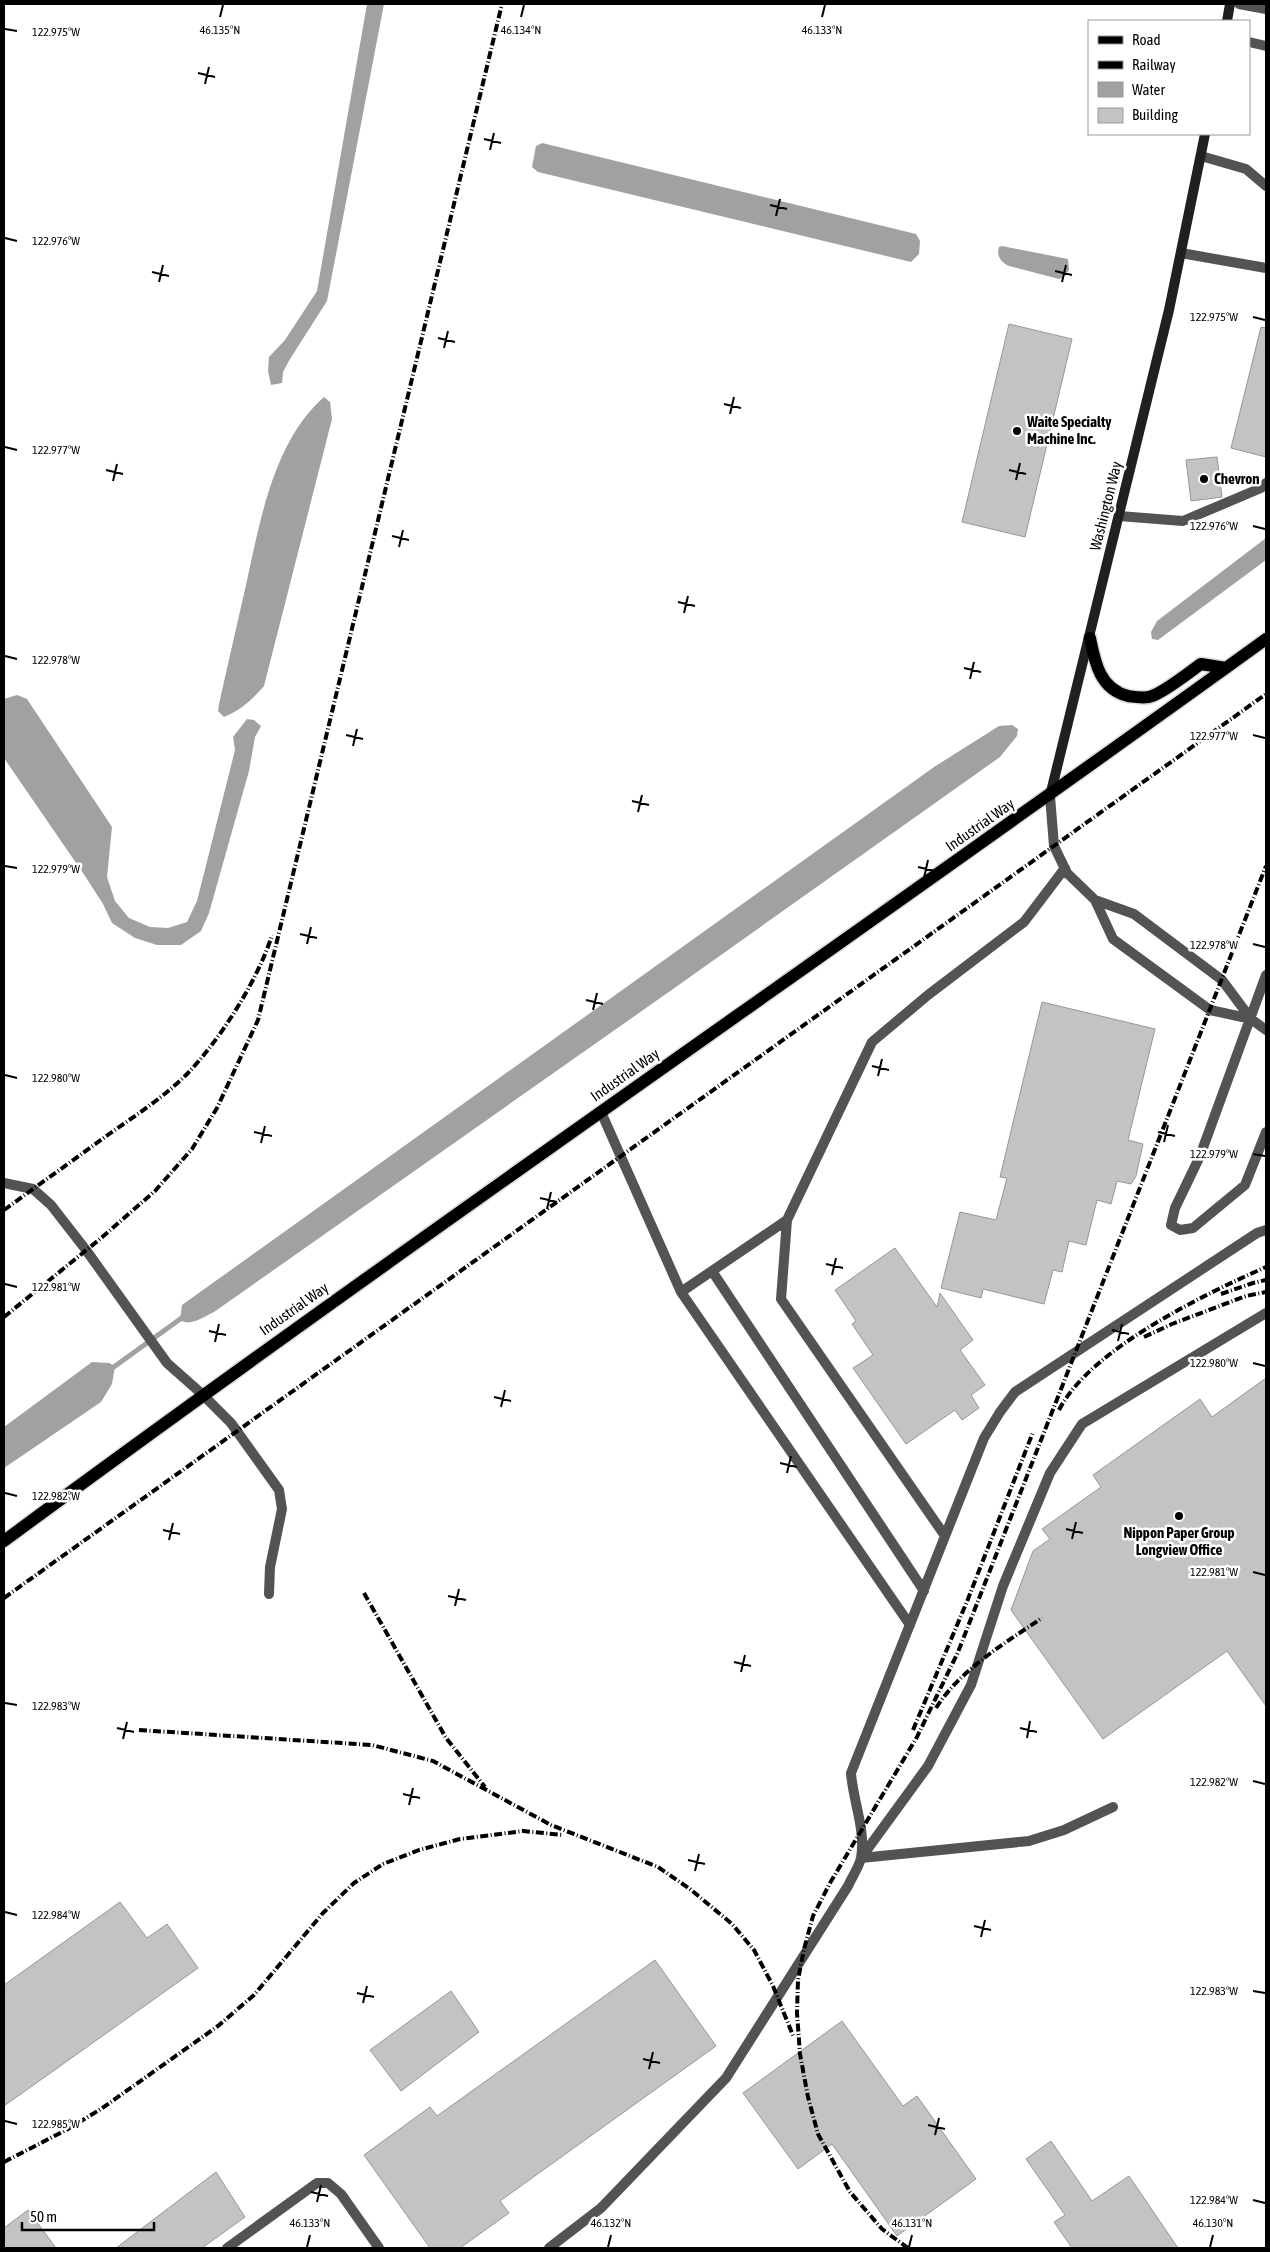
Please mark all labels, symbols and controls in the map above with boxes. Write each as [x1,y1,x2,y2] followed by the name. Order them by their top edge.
[1088,20,1250,135] legend
[200,23,240,37] text: 46.135°N
[501,23,541,37] text: 46.134°N
[802,23,842,37] text: 46.133°N
[32,25,80,39] text: 122.975°W
[1132,31,1161,48] text: Road
[1132,56,1176,73] text: Railway
[1132,81,1165,98] text: Water
[1132,106,1178,123] text: Building
[32,234,80,248] text: 122.976°W
[1190,310,1238,324] text: 122.975°W
[1026,413,1112,447] place label: Waite Specialty Machine Inc.
[1011,425,1023,437] marker: Waite Specialty Machine Inc.
[32,443,80,457] text: 122.977°W
[1086,460,1125,552] street label: Washington Way
[1214,470,1260,487] place label: Chevron
[1198,473,1210,485] marker: Chevron
[1190,519,1238,533] text: 122.976°W
[32,653,80,667] text: 122.978°W
[1190,729,1238,743] text: 122.977°W
[942,795,1017,854] street label: Industrial Way
[32,862,80,876] text: 122.979°W
[1190,938,1238,952] text: 122.978°W
[587,1045,662,1104] street label: Industrial Way
[32,1071,80,1085] text: 122.980°W
[1190,1147,1238,1161] text: 122.979°W
[256,1279,331,1338] street label: Industrial Way
[32,1280,80,1294] text: 122.981°W
[1190,1356,1238,1370] text: 122.980°W
[32,1489,80,1503] text: 122.982°W
[1173,1510,1185,1522] marker: Nippon Paper Group Longview Office
[1123,1524,1235,1558] place label: Nippon Paper Group Longview Office
[1190,1565,1238,1579] text: 122.981°W
[32,1699,80,1713] text: 122.983°W
[1190,1775,1238,1789] text: 122.982°W
[32,1908,80,1922] text: 122.984°W
[1190,1984,1238,1998] text: 122.983°W
[32,2117,80,2131] text: 122.985°W
[1190,2193,1238,2207] text: 122.984°W
[22,2200,155,2232] scale bar
[30,2208,57,2225] text: 50 m
[290,2216,330,2230] text: 46.133°N
[591,2216,631,2230] text: 46.132°N
[892,2216,932,2230] text: 46.131°N
[1193,2216,1233,2230] text: 46.130°N

